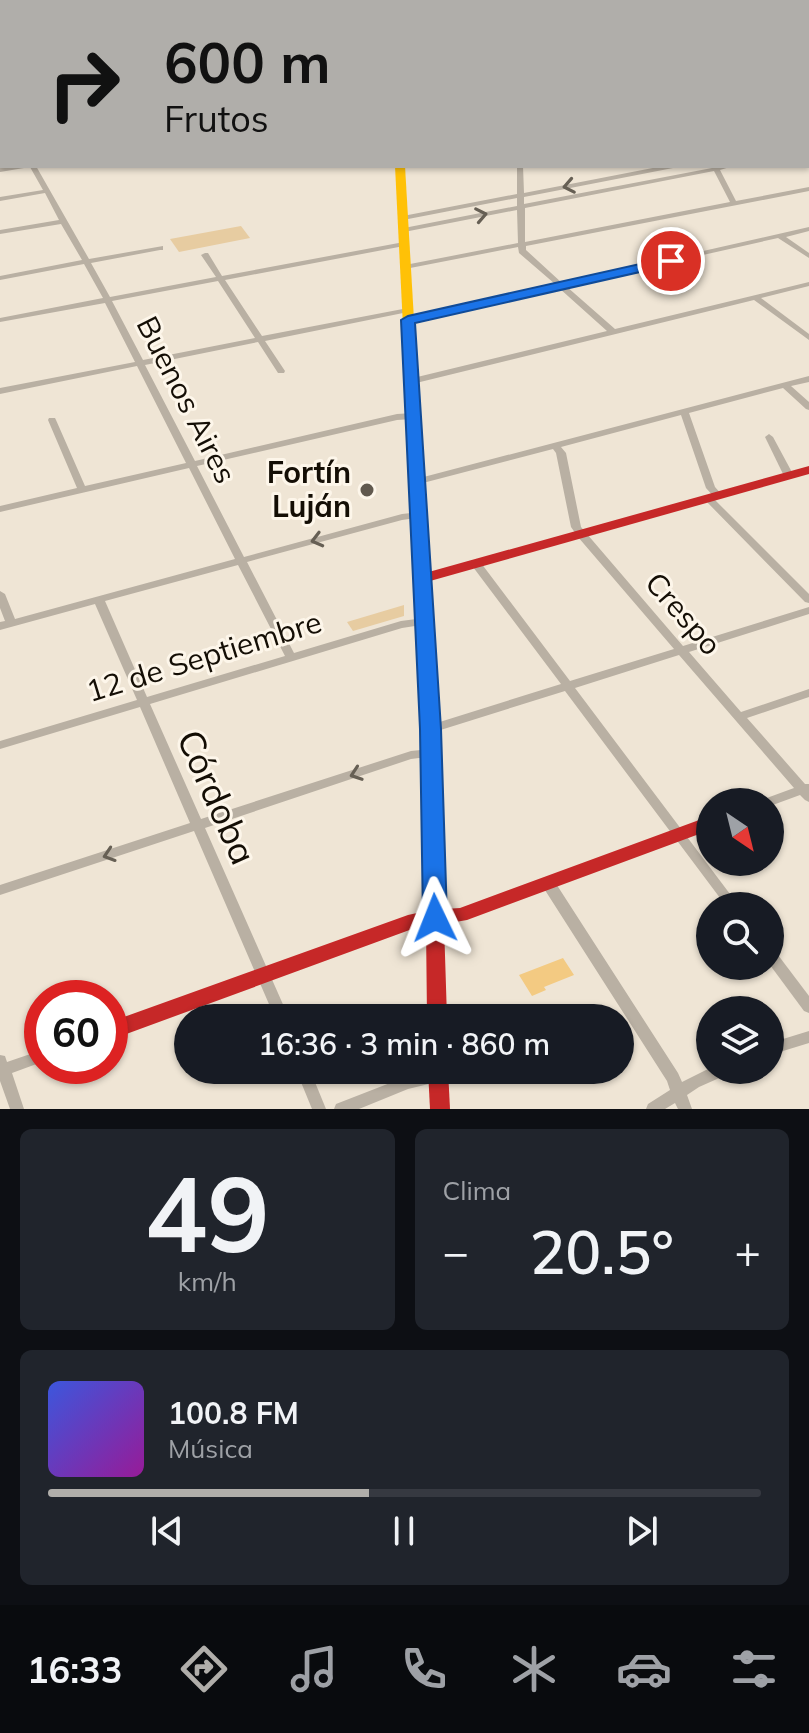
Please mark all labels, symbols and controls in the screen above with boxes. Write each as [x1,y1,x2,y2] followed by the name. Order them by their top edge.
[164,27,331,97] text: 600 m
[32,32,136,136] icon: right
[164,96,269,141] text: Frutos
[563,177,577,194] one-way arrow
[474,207,487,224] one-way arrow
[637,227,705,295] pin
[649,239,693,283] icon: arrive
[129,310,245,489] street label: Buenos Aires
[267,453,351,525] place label: Fortín Luján
[358,481,376,499] marker: Fortín Luján
[311,530,325,547] one-way arrow
[637,564,730,663] street label: Crespo
[81,602,326,710] street label: 12 de Septiembre
[168,723,267,871] street label: Córdoba
[350,764,364,780] one-way arrow
[696,788,784,876] north arrow
[696,788,784,1084] map controls
[103,846,117,862] one-way arrow
[393,876,477,960] position arrow
[696,892,784,980] button: search
[24,980,128,1084] speed limit sign: 60
[696,996,784,1084] button: layers
[258,1025,550,1063] text: 16:36 · 3 min · 860 m
[145,1147,270,1278] text: 49
[443,1174,511,1207] text: Clima
[529,1214,674,1289] text: 20.5°
[443,1224,469,1279] text: −
[735,1224,761,1279] text: +
[178,1265,237,1298] text: km/h
[168,1394,299,1432] text: 100.8 FM
[168,1432,253,1465] text: Música
[145,1509,189,1553] icon: previous
[382,1509,426,1553] icon: pause
[620,1509,664,1553] icon: next
[176,1641,232,1697] icon: directions
[286,1641,342,1697] icon: music
[396,1641,452,1697] icon: phone
[506,1641,562,1697] icon: climate
[616,1641,672,1697] icon: car
[726,1641,782,1697] icon: filters
[27,1647,122,1692] text: 16:33

